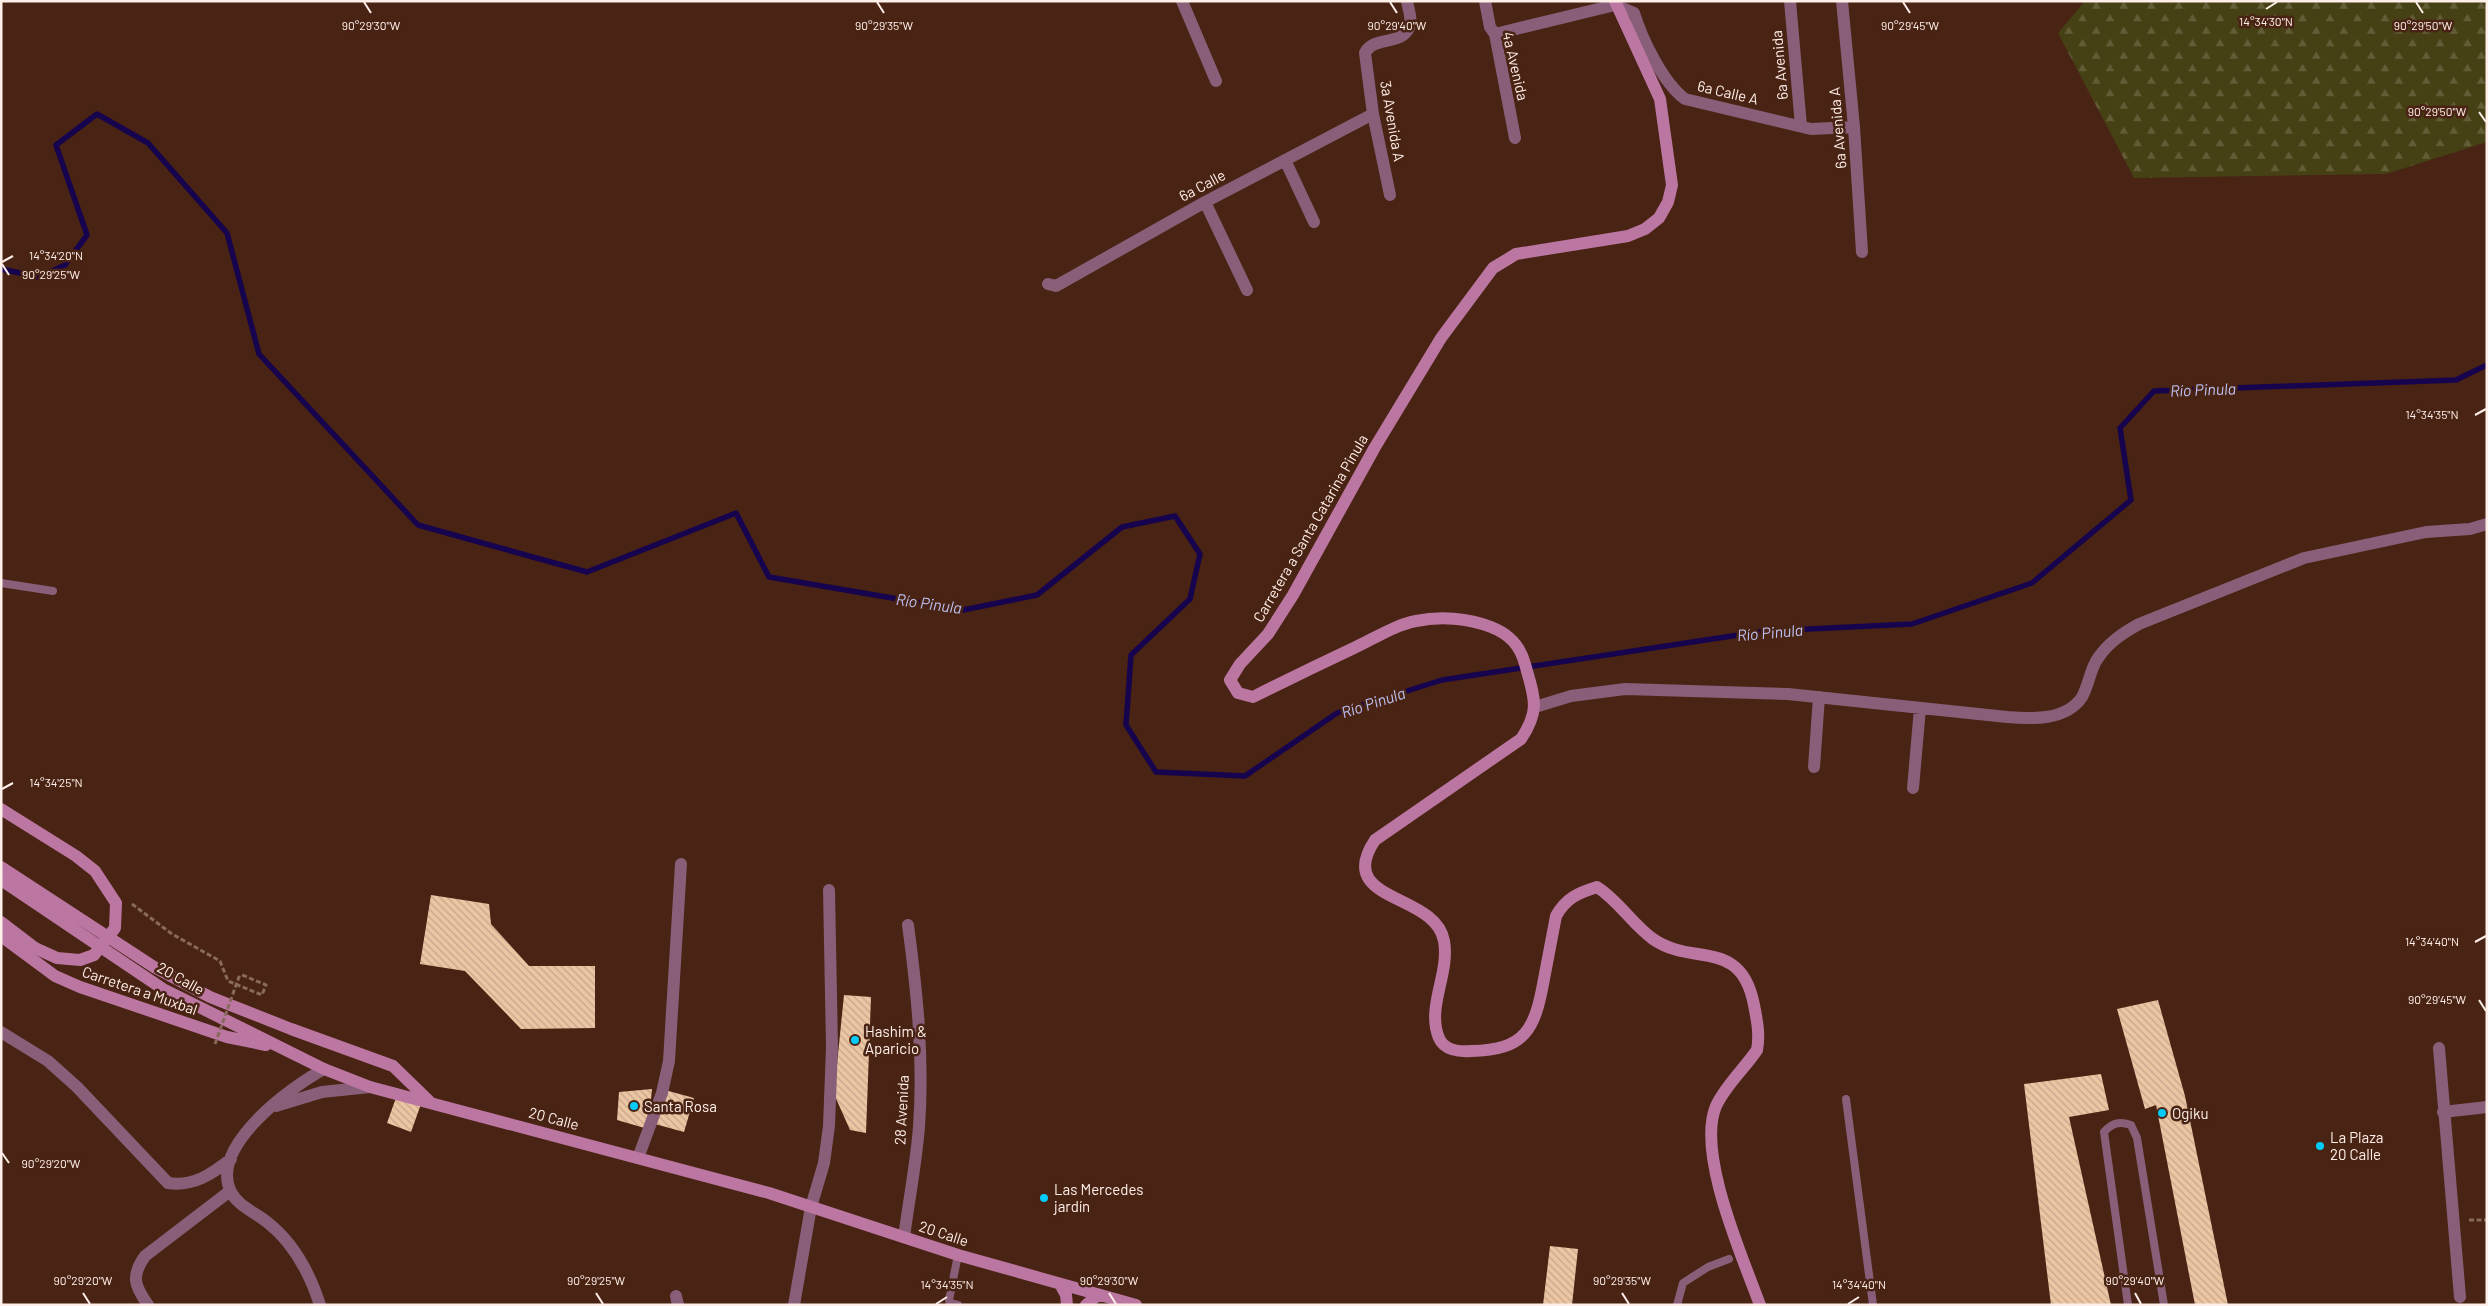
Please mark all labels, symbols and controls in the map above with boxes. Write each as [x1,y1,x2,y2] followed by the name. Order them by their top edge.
[2239,14,2293,28] text: 14°34'30"N
[342,18,401,32] text: 90°29'30"W
[855,18,913,32] text: 90°29'35"W
[1368,18,1427,32] text: 90°29'40"W
[1881,18,1940,32] text: 90°29'45"W
[2394,18,2453,32] text: 90°29'50"W
[1767,29,1791,101] street label: 6a Avenida
[1499,30,1533,102] street label: 4a Avenida
[1696,76,1760,108] street label: 6a Calle A
[1377,79,1409,163] street label: 3a Avenida A
[1824,86,1850,170] street label: 6a Avenida A
[2408,104,2467,118] text: 90°29'50"W
[1176,165,1228,205] street label: 6a Calle
[29,248,83,262] text: 14°34'20"N
[22,267,81,281] text: 90°29'25"W
[2170,378,2236,400] water label: Río Pinula
[2405,407,2459,421] text: 14°34'35"N
[1249,431,1371,625] street label: Carretera a Santa Catarina Pinula
[895,589,963,617] water label: Río Pinula
[1736,620,1804,644] water label: Río Pinula
[1339,683,1407,721] water label: Río Pinula
[29,775,83,789] text: 14°34'25"N
[2405,934,2459,948] text: 14°34'40"N
[154,958,208,998] street label: 20 Calle
[80,962,200,1018] street label: Carretera a Muxbal
[2408,992,2467,1006] text: 90°29'45"W
[865,1022,927,1057] place label: Hashim & Aparicio
[849,1034,861,1046] marker: Hashim & Aparicio
[890,1074,912,1146] street label: 28 Avenida
[644,1097,717,1115] place label: Santa Rosa
[628,1100,640,1112] marker: Santa Rosa
[527,1103,581,1133] street label: 20 Calle
[2172,1104,2209,1122] place label: Ogiku
[2156,1107,2168,1119] marker: Ogiku
[2330,1128,2384,1163] place label: La Plaza 20 Calle
[2314,1140,2326,1152] marker: La Plaza 20 Calle
[22,1156,81,1170] text: 90°29'20"W
[1053,1180,1144,1215] place label: Las Mercedes jardín
[1038,1192,1050,1204] marker: Las Mercedes jardín
[917,1217,971,1249] street label: 20 Calle
[54,1273,113,1287] text: 90°29'20"W
[567,1273,626,1287] text: 90°29'25"W
[1080,1273,1139,1287] text: 90°29'30"W
[1593,1273,1651,1287] text: 90°29'35"W
[2106,1273,2165,1287] text: 90°29'40"W
[920,1277,974,1291] text: 14°34'35"N
[1832,1277,1886,1291] text: 14°34'40"N

